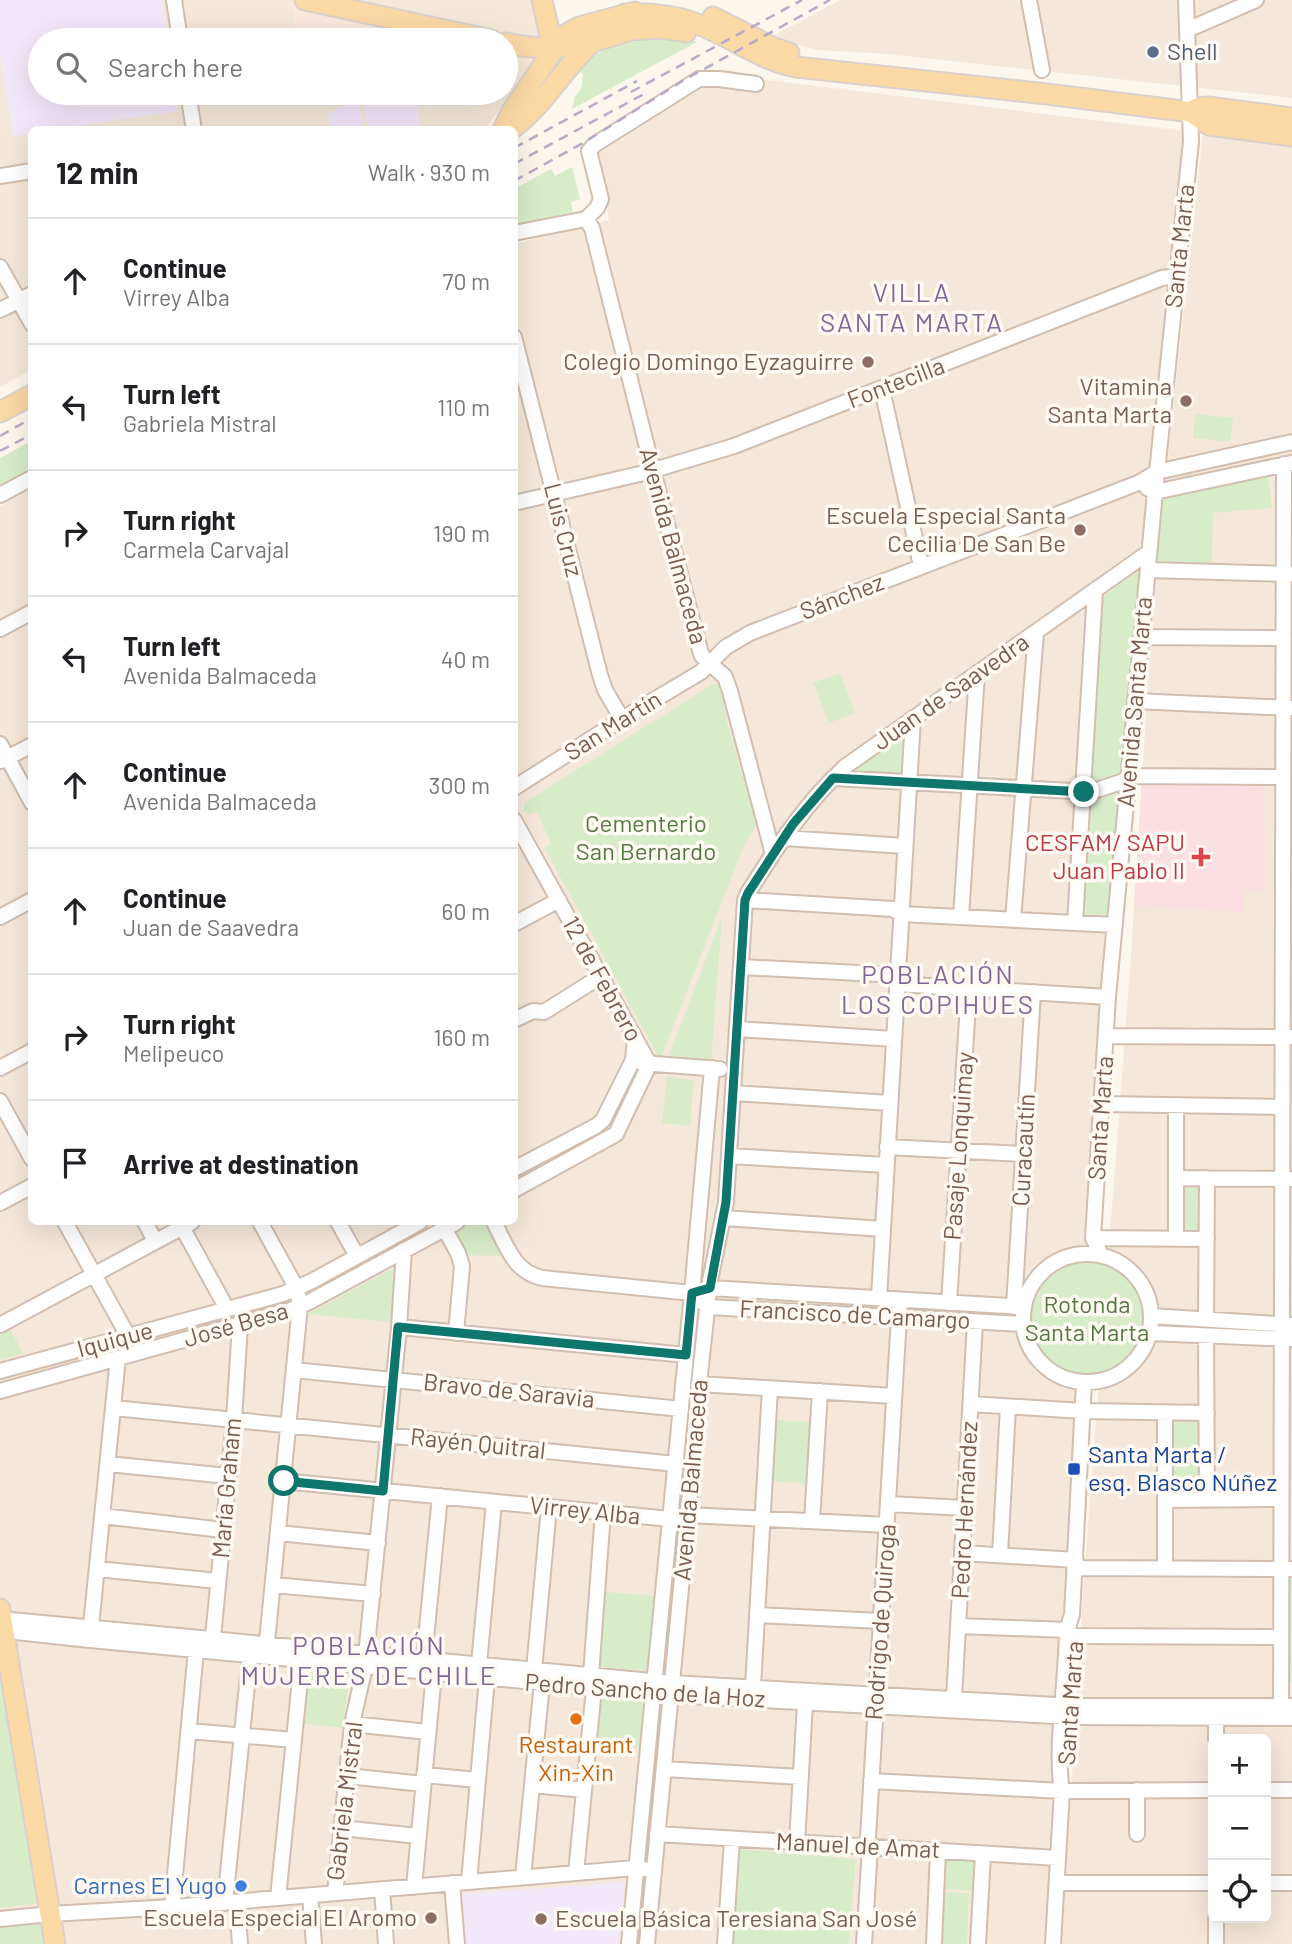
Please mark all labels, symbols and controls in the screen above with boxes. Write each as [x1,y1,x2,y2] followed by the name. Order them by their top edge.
[28,28,518,105] search box
[1167,36,1218,65] place label: Shell
[1145,44,1161,60] marker: Shell
[52,48,90,86] icon: search
[108,51,243,82] text: Search here
[56,154,139,190] text: 12 min
[368,158,490,186] text: Walk · 930 m
[1158,182,1199,309] street label: Santa Marta
[123,252,227,283] text: Continue
[56,262,94,300] icon: ahead
[443,267,490,295] text: 70 m
[820,276,1004,337] district label: VILLA SANTA MARTA
[123,283,230,311] text: Virrey Alba
[563,346,854,375] place label: Colegio Domingo Eyzaguirre
[843,350,948,413] street label: Fontecilla
[860,354,876,370] marker: Colegio Domingo Eyzaguirre
[1048,371,1172,428] place label: Vitamina Santa Marta
[123,378,221,409] text: Turn left
[56,388,94,426] icon: left
[437,393,490,421] text: 110 m
[1178,393,1194,409] marker: Vitamina Santa Marta
[123,409,276,437] text: Gabriela Mistral
[634,444,715,647] street label: Avenida Balmaceda
[539,480,590,580] street label: Luis Cruz
[826,500,1066,557] place label: Escuela Especial Santa Cecilia De San Be
[123,504,236,535] text: Turn right
[56,514,94,552] icon: right
[433,519,490,547] text: 190 m
[1072,522,1088,538] marker: Escuela Especial Santa Cecilia De San Be
[123,535,289,563] text: Carmela Carvajal
[795,566,888,625] street label: Sánchez
[1110,595,1157,808] street label: Avenida Santa Marta
[867,626,1034,755] street label: Juan de Saavedra
[123,630,221,661] text: Turn left
[56,640,94,678] icon: left
[441,645,490,673] text: 40 m
[123,661,317,689] text: Avenida Balmaceda
[558,683,666,766] street label: San Martín
[123,756,227,787] text: Continue
[56,766,94,804] icon: ahead
[429,771,490,799] text: 300 m
[1068,776,1099,807] route end
[123,787,317,815] text: Avenida Balmaceda
[576,808,716,865] park label: Cementerio San Bernardo
[1025,827,1185,884] place label: CESFAM/ SAPU Juan Pablo II
[1191,847,1211,867] marker: CESFAM/ SAPU Juan Pablo II
[123,882,227,913] text: Continue
[56,892,94,930] icon: ahead
[442,897,490,925] text: 60 m
[557,911,650,1046] street label: 12 de Febrero
[123,913,299,941] text: Juan de Saavedra
[841,958,1035,1019] district label: POBLACIÓN LOS COPIHUES
[123,1008,236,1039] text: Turn right
[56,1018,94,1056] icon: right
[433,1023,490,1051] text: 160 m
[123,1039,224,1067] text: Melipeuco
[936,1051,979,1241] street label: Pasaje Lonquimay
[1081,1055,1118,1181] street label: Santa Marta
[1005,1093,1040,1207] street label: Curacautín
[56,1144,94,1182] icon: arrive
[123,1148,359,1179] text: Arrive at destination
[1025,1289,1149,1346] park label: Rotonda Santa Marta
[739,1293,971,1334] street label: Francisco de Camargo
[180,1295,291,1352] street label: José Besa
[73,1315,156,1363] street label: Iquique
[422,1366,596,1413] street label: Bravo de Saravia
[666,1378,713,1582] street label: Avenida Balmaceda
[205,1416,246,1559] street label: María Graham
[944,1420,983,1600] street label: Pedro Hernández
[409,1421,547,1464] street label: Rayén Quitral
[1088,1439,1277,1496] place label: Santa Marta / esq. Blasco Núñez
[1066,1461,1082,1477] marker: Santa Marta / esq. Blasco Núñez
[268,1465,299,1496] route start
[528,1489,642,1530] street label: Virrey Alba
[858,1523,901,1721] street label: Rodrigo de Quiroga
[240,1629,498,1690] district label: POBLACIÓN MUJERES DE CHILE
[1051,1640,1088,1766] street label: Santa Marta
[524,1667,766,1712] street label: Pedro Sancho de la Hoz
[568,1711,584,1727] marker: Restaurant Xin-Xin
[319,1720,368,1882] street label: Gabriela Mistral
[518,1729,634,1786] place label: Restaurant Xin-Xin
[1208,1734,1271,1923] map controls
[1208,1734,1271,1797] button: +
[1208,1797,1271,1860] button: −
[775,1826,941,1863] street label: Manuel de Amat
[1208,1860,1271,1923] button: locate
[73,1870,227,1899] place label: Carnes El Yugo
[233,1878,249,1894] marker: Carnes El Yugo
[143,1902,417,1931] place label: Escuela Especial El Aromo
[555,1903,917,1932] place label: Escuela Básica Teresiana San José
[423,1910,439,1926] marker: Escuela Especial El Aromo
[533,1911,549,1927] marker: Escuela Básica Teresiana San José

